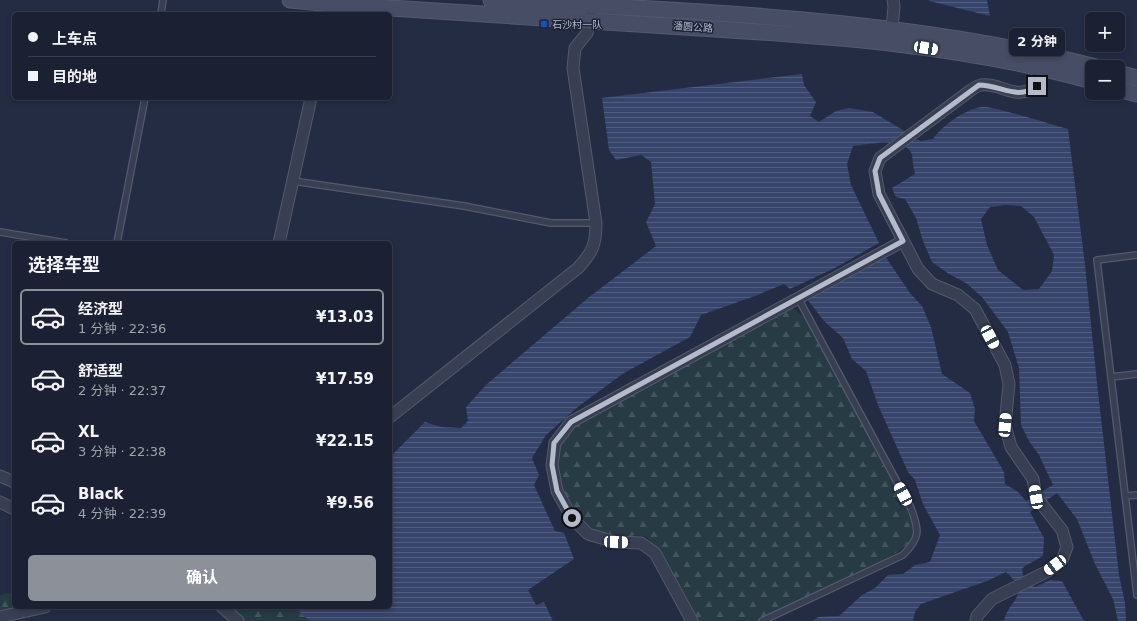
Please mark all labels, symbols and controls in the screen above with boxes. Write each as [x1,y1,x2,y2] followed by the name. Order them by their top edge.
[1085,12,1125,100] map controls
[1085,12,1125,52] button: +
[539,19,549,29] marker: 石沙村一队
[552,19,602,30] place label: 石沙村一队
[673,20,713,34] street label: 潘圆公路
[1009,28,1065,56] callout: 2 分钟
[52,30,97,48] text: 上车点
[1017,34,1057,49] text: 2 分钟
[913,40,939,56] car
[1085,60,1125,100] button: −
[52,68,97,86] text: 目的地
[1028,77,1046,95] route end
[28,254,100,275] text: 选择车型
[30,299,66,335] icon: car
[78,300,123,318] text: 经济型
[316,308,374,326] text: ¥13.03
[78,321,166,336] text: 1 分钟 · 22:36
[979,324,1001,350] car
[30,361,66,397] icon: car
[78,362,123,380] text: 舒适型
[316,370,374,388] text: ¥17.59
[78,383,166,398] text: 2 分钟 · 22:37
[998,413,1012,437] car
[30,423,66,459] icon: car
[78,423,99,441] text: XL
[316,432,374,450] text: ¥22.15
[78,444,166,459] text: 3 分钟 · 22:38
[892,481,914,507] car
[1028,484,1044,510] car
[30,485,66,521] icon: car
[78,485,124,503] text: Black
[327,494,374,512] text: ¥9.56
[78,506,166,521] text: 4 分钟 · 22:39
[563,509,581,527] route start
[604,536,628,548] car
[1042,553,1068,577] car
[28,555,376,601] button: 确认

